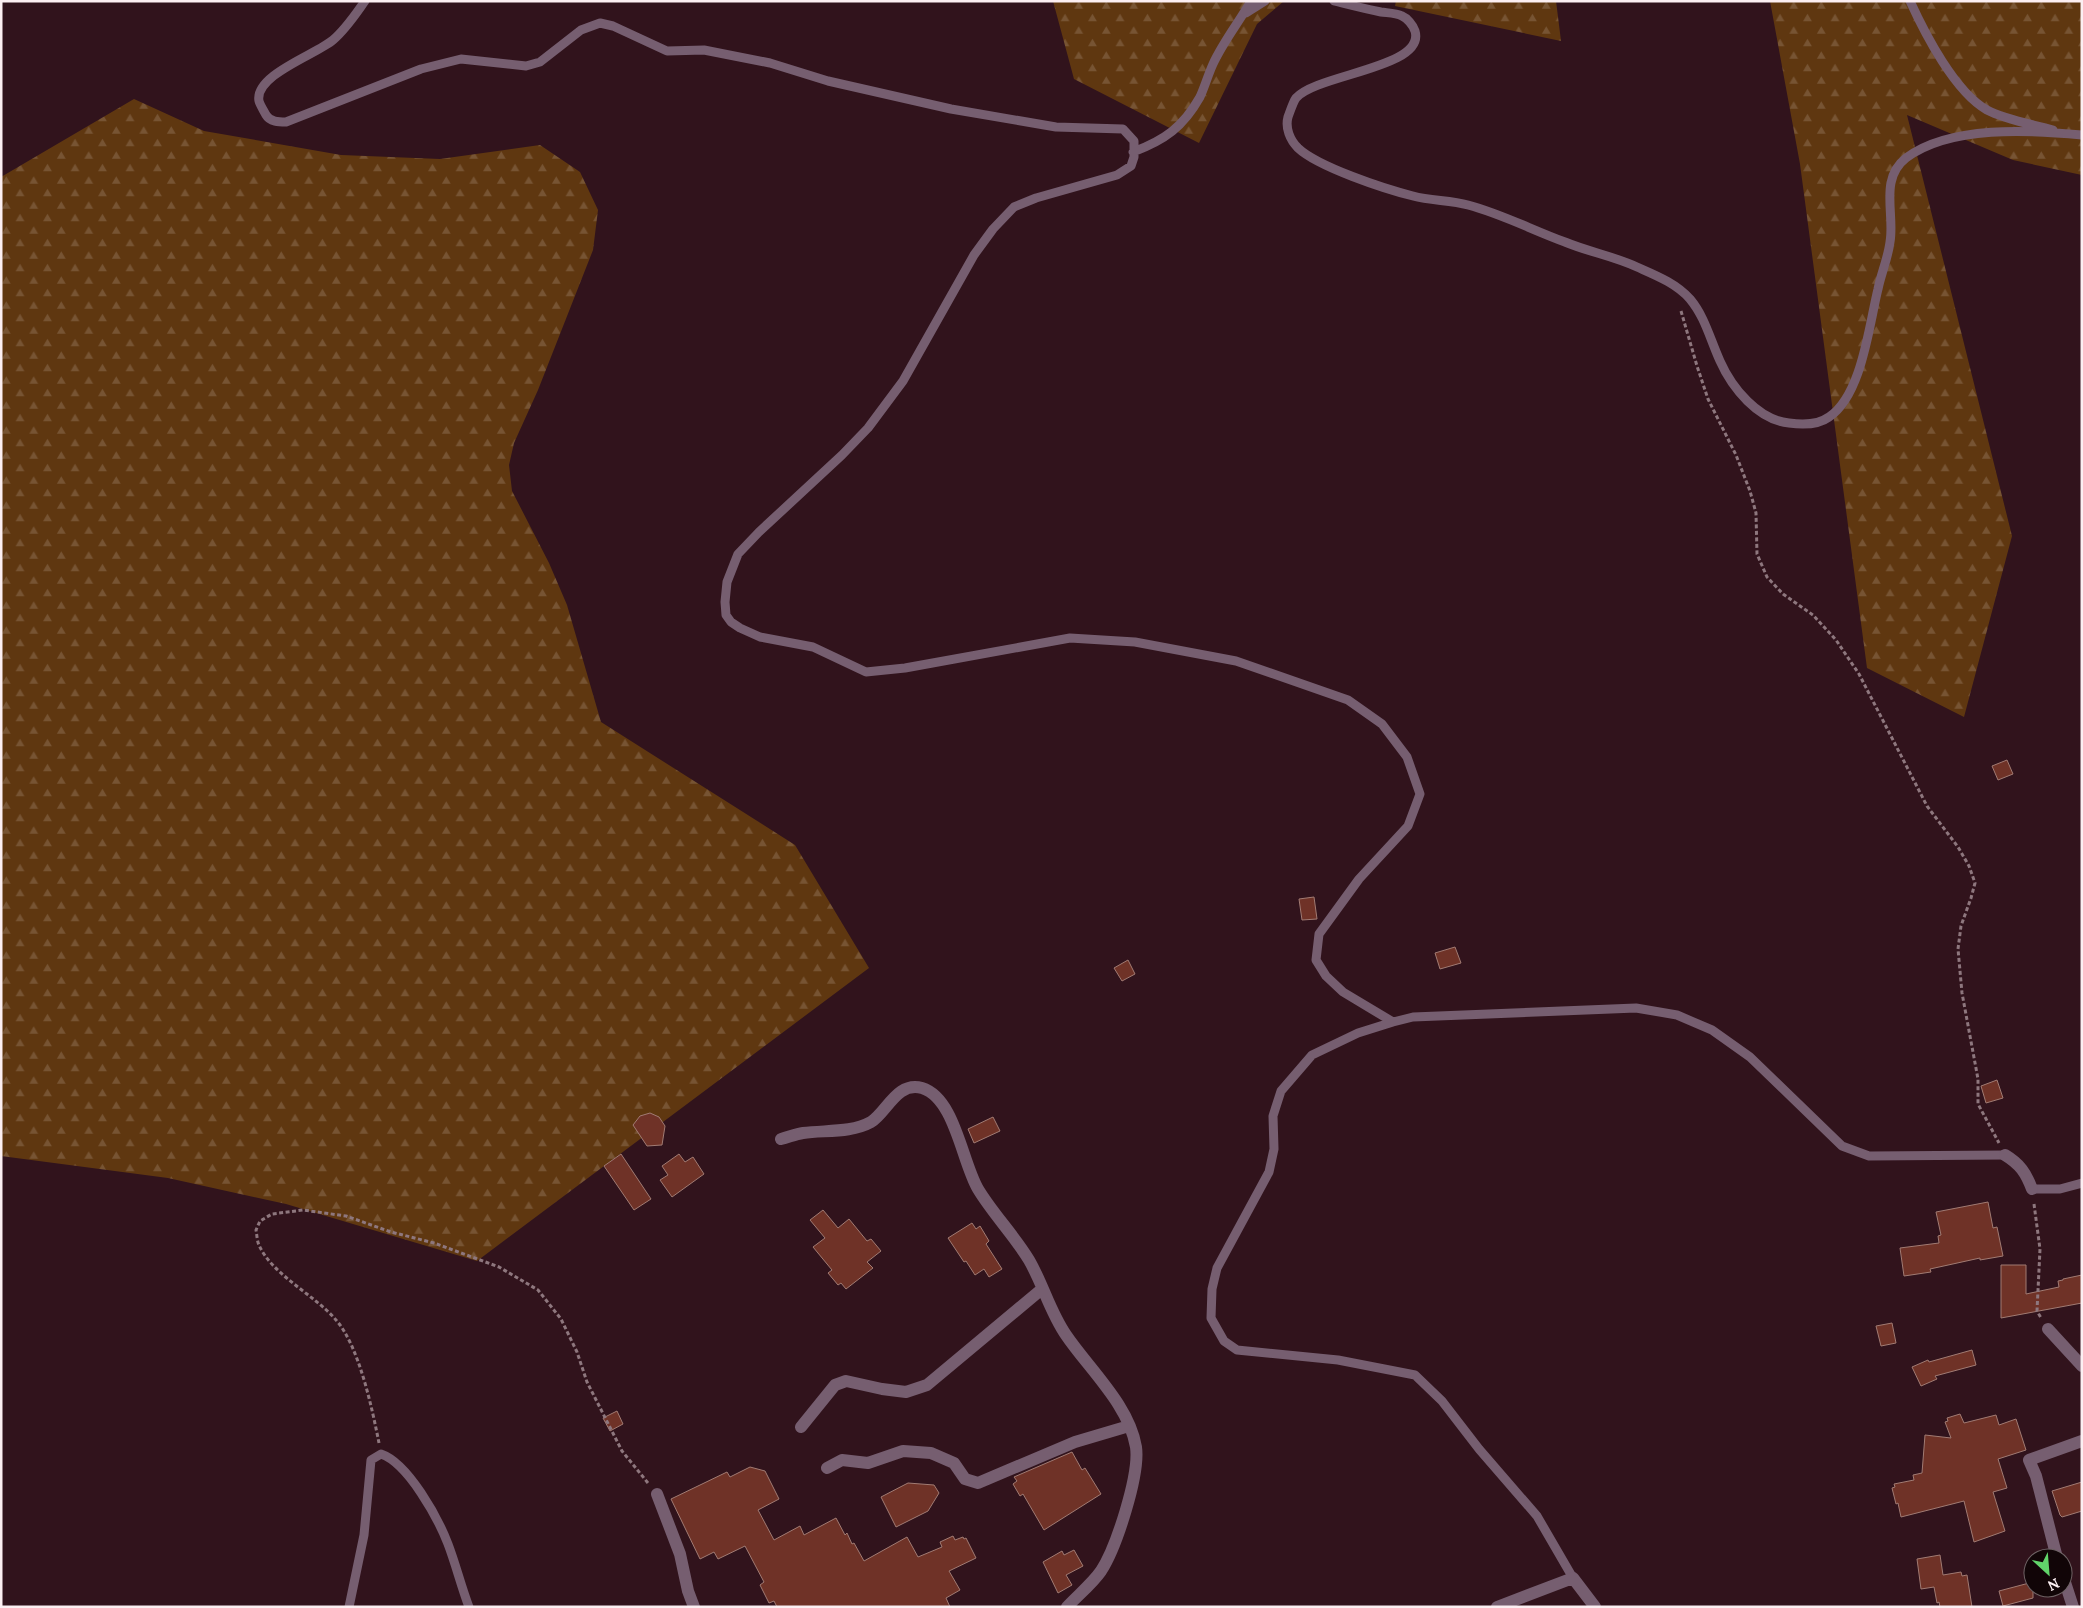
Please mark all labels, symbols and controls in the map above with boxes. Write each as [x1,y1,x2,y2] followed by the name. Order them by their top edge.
[2023,1548,2073,1598] north arrow
[2045,1574,2063,1595] text: N

